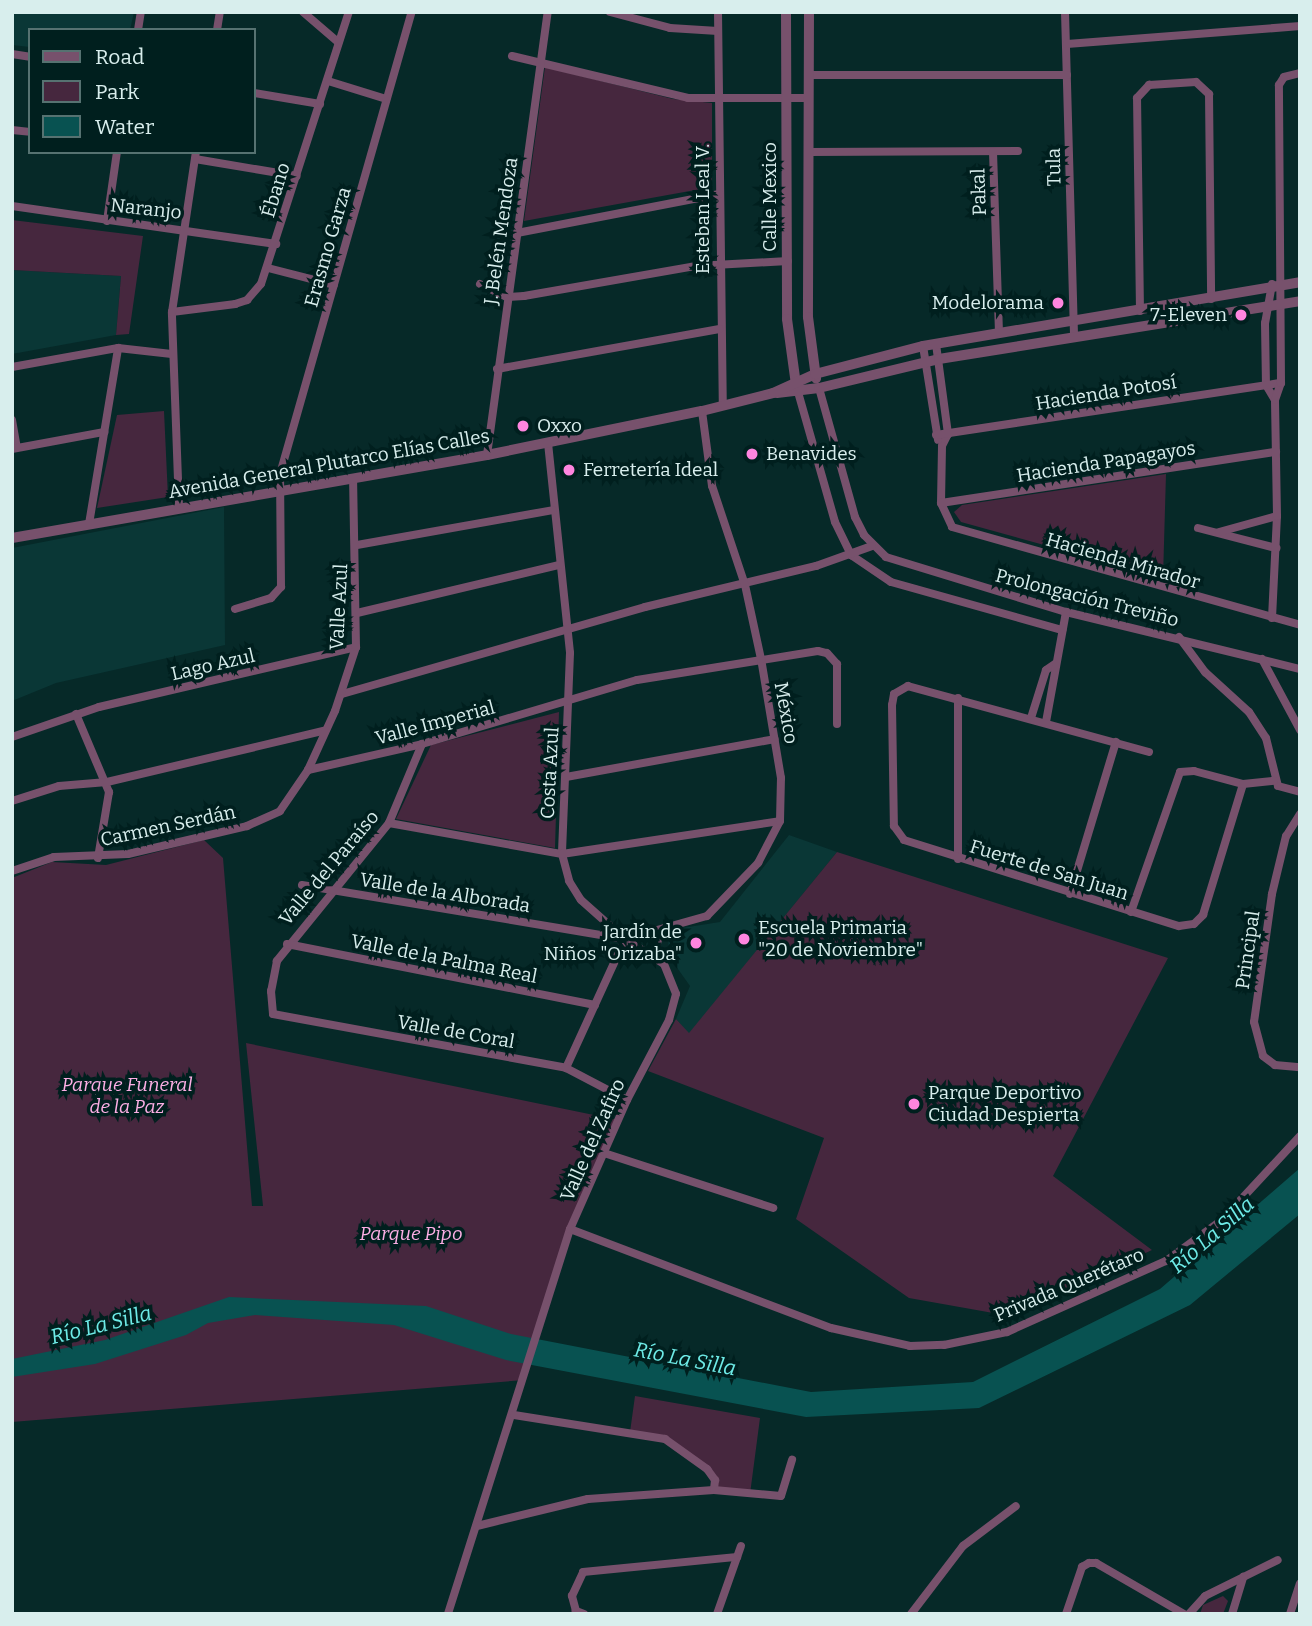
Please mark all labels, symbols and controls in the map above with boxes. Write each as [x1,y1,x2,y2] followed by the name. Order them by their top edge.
[28,28,256,154] legend
[95,44,144,70] text: Road
[95,79,139,105] text: Park
[95,114,154,140] text: Water
[759,142,781,252] street label: Calle Mexico
[692,144,714,274] street label: Esteban Leal V.
[1042,148,1066,186] street label: Tula
[479,156,523,306] street label: J. Belén Mendoza
[257,160,295,220] street label: Ébano
[967,168,991,216] street label: Pakal
[300,184,356,310] street label: Erasmo Garza
[109,194,183,224] street label: Naranjo
[932,292,1044,314] place label: Modelorama
[1050,295,1066,311] marker: Modelorama
[1150,304,1227,326] place label: 7-Eleven
[1233,307,1249,323] marker: 7-Eleven
[1034,371,1178,415] street label: Hacienda Potosí
[537,415,582,437] place label: Oxxo
[515,418,531,434] marker: Oxxo
[167,424,491,504] street label: Avenida General Plutarco Elías Calles
[1015,437,1197,487] street label: Hacienda Papagayos
[766,443,857,465] place label: Benavides
[744,446,760,462] marker: Benavides
[583,459,718,481] place label: Ferretería Ideal
[561,462,577,478] marker: Ferretería Ideal
[1043,528,1203,594] street label: Hacienda Mirador
[325,563,353,651] street label: Valle Azul
[993,564,1181,632] street label: Prolongación Treviño
[169,644,257,686] street label: Lago Azul
[769,680,803,746] street label: México
[373,696,497,750] street label: Valle Imperial
[536,726,564,820] street label: Costa Azul
[98,801,238,851] street label: Carmen Serdán
[274,806,384,930] street label: Valle del Paraíso
[967,835,1131,905] street label: Fuerte de San Juan
[358,868,532,918] street label: Valle de la Alborada
[1231,909,1265,991] street label: Principal
[758,917,923,961] place label: Escuela Primaria "20 de Noviembre"
[544,921,682,965] place label: Jardín de Niños "Orizaba"
[349,930,539,988] street label: Valle de la Palma Real
[736,931,752,947] marker: Escuela Primaria "20 de Noviembre"
[688,935,704,951] marker: Jardín de Niños "Orizaba"
[395,1010,517,1054] street label: Valle de Coral
[61,1074,193,1118] park label: Parque Funeral de la Paz
[556,1075,630,1205] street label: Valle del Zafiro
[928,1082,1081,1126] place label: Parque Deportivo Ciudad Despierta
[906,1096,922,1112] marker: Parque Deportivo Ciudad Despierta
[1165,1192,1259,1278] water label: Río La Silla
[360,1223,462,1245] park label: Parque Pipo
[991,1243,1147,1327] street label: Privada Querétaro
[48,1300,154,1350] water label: Río La Silla
[632,1337,738,1381] water label: Río La Silla

